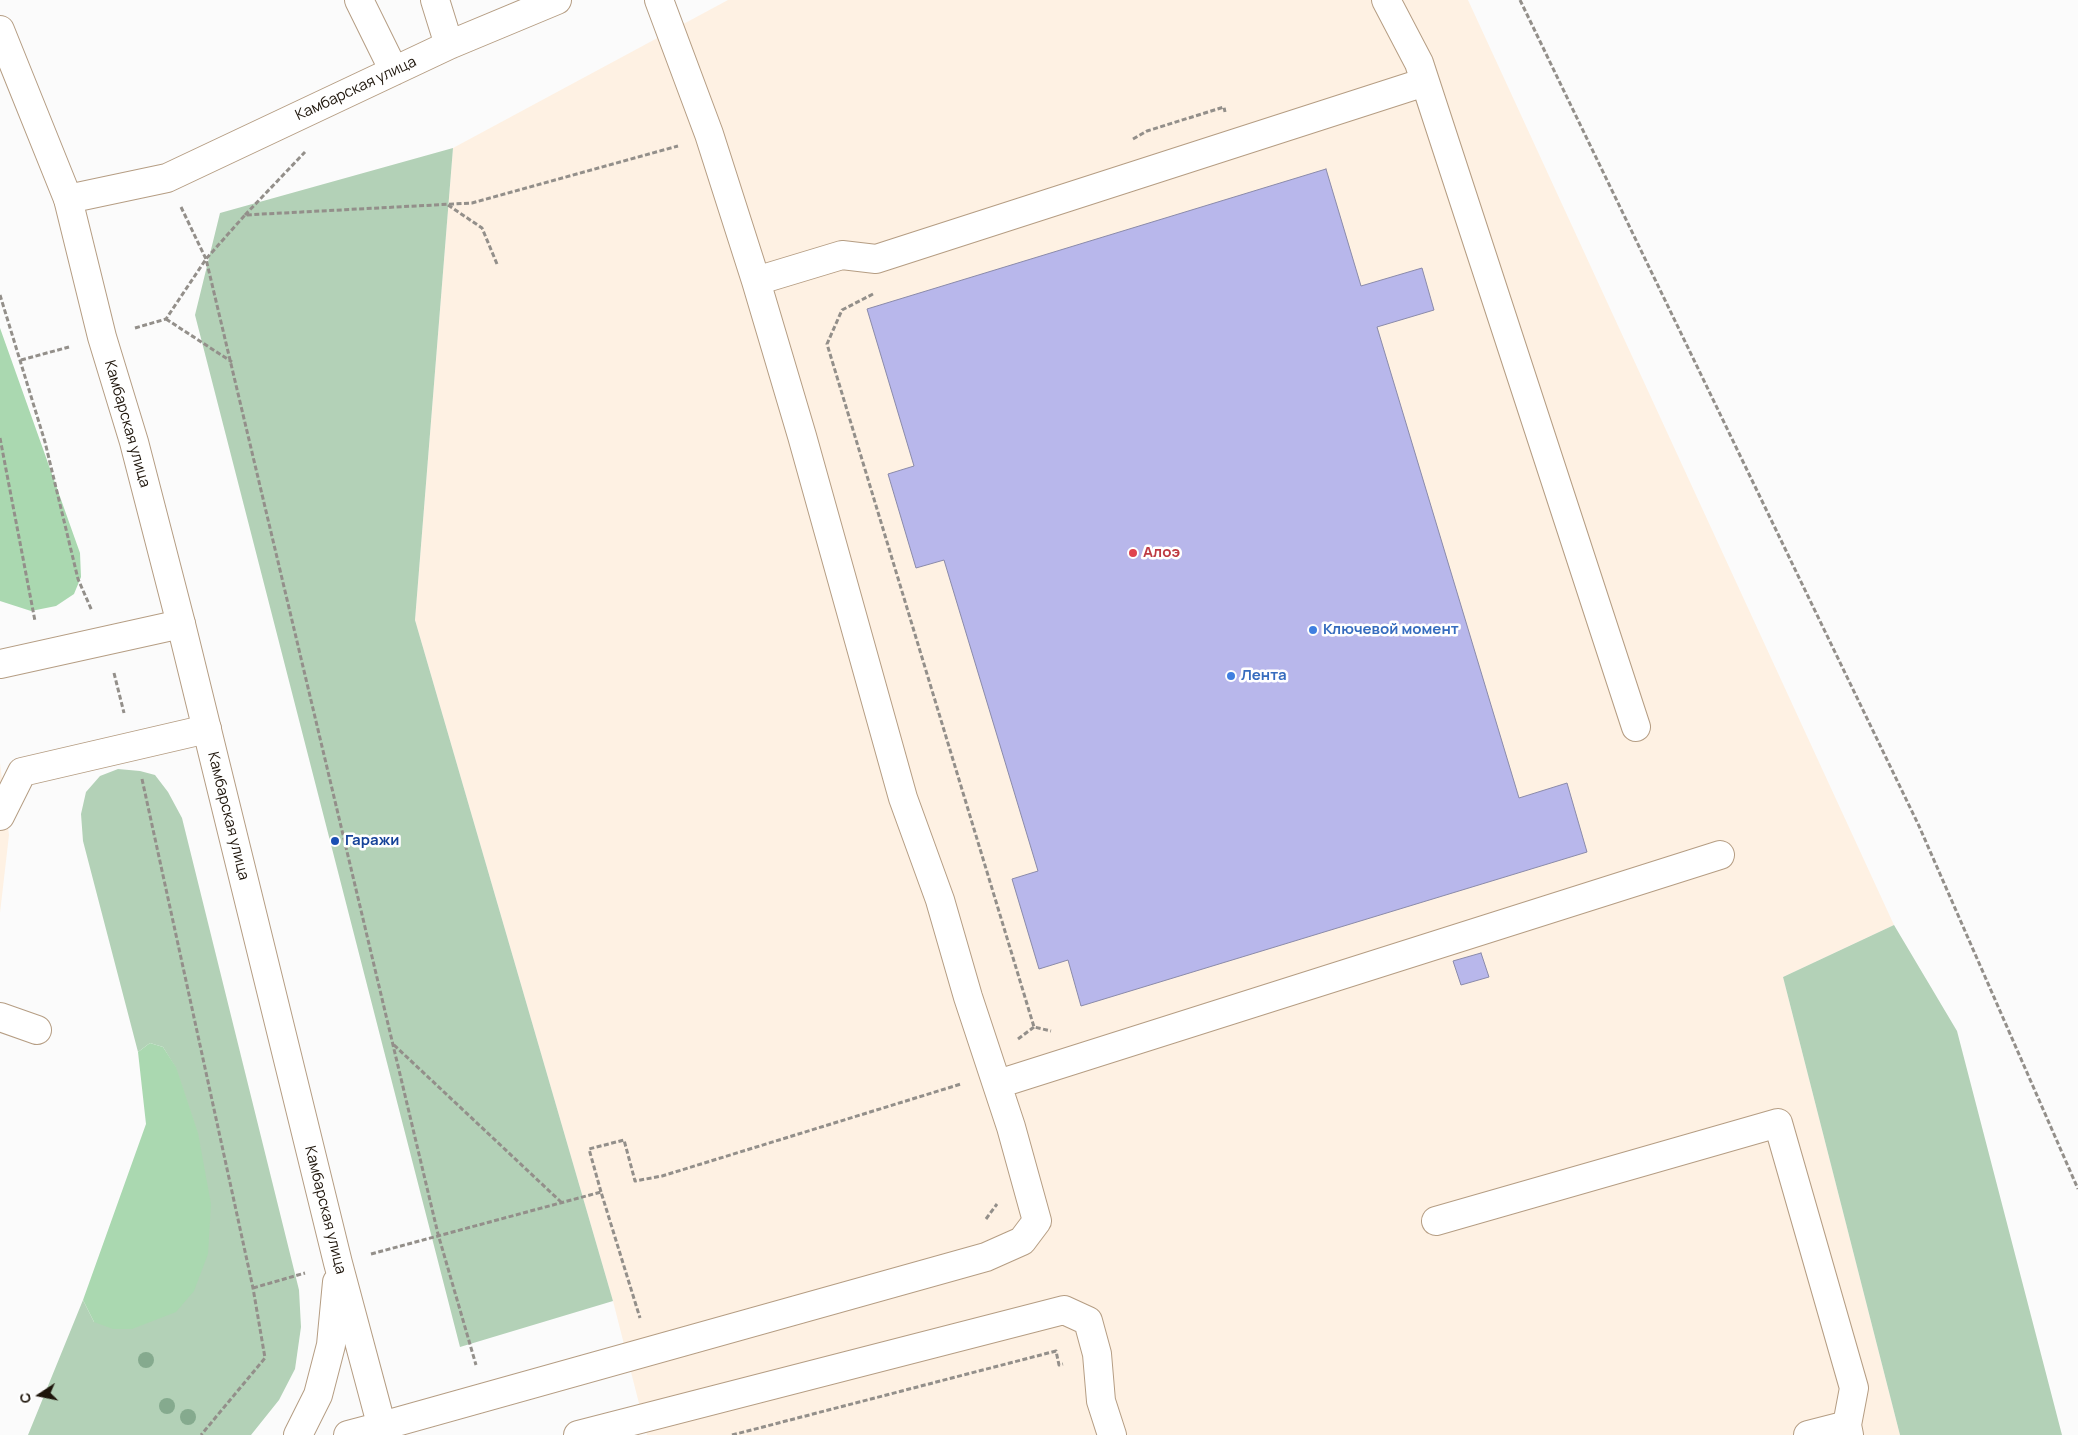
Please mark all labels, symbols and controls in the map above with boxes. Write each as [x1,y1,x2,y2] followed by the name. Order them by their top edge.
[293,53,419,125] street label: Камбарская улица
[100,358,154,490] street label: Камбарская улица
[1143,544,1180,562] place label: Алоэ
[1127,547,1139,559] marker: Алоэ
[1323,621,1459,639] place label: Ключевой момент
[1307,624,1319,636] marker: Ключевой момент
[1241,667,1287,685] place label: Лента
[1225,670,1237,682] marker: Лента
[203,750,253,882] street label: Камбарская улица
[345,832,399,850] place label: Гаражи
[329,835,341,847] marker: Гаражи
[300,1144,350,1276] street label: Камбарская улица
[15,1370,65,1420] north arrow
[14,1391,35,1405] text: С

